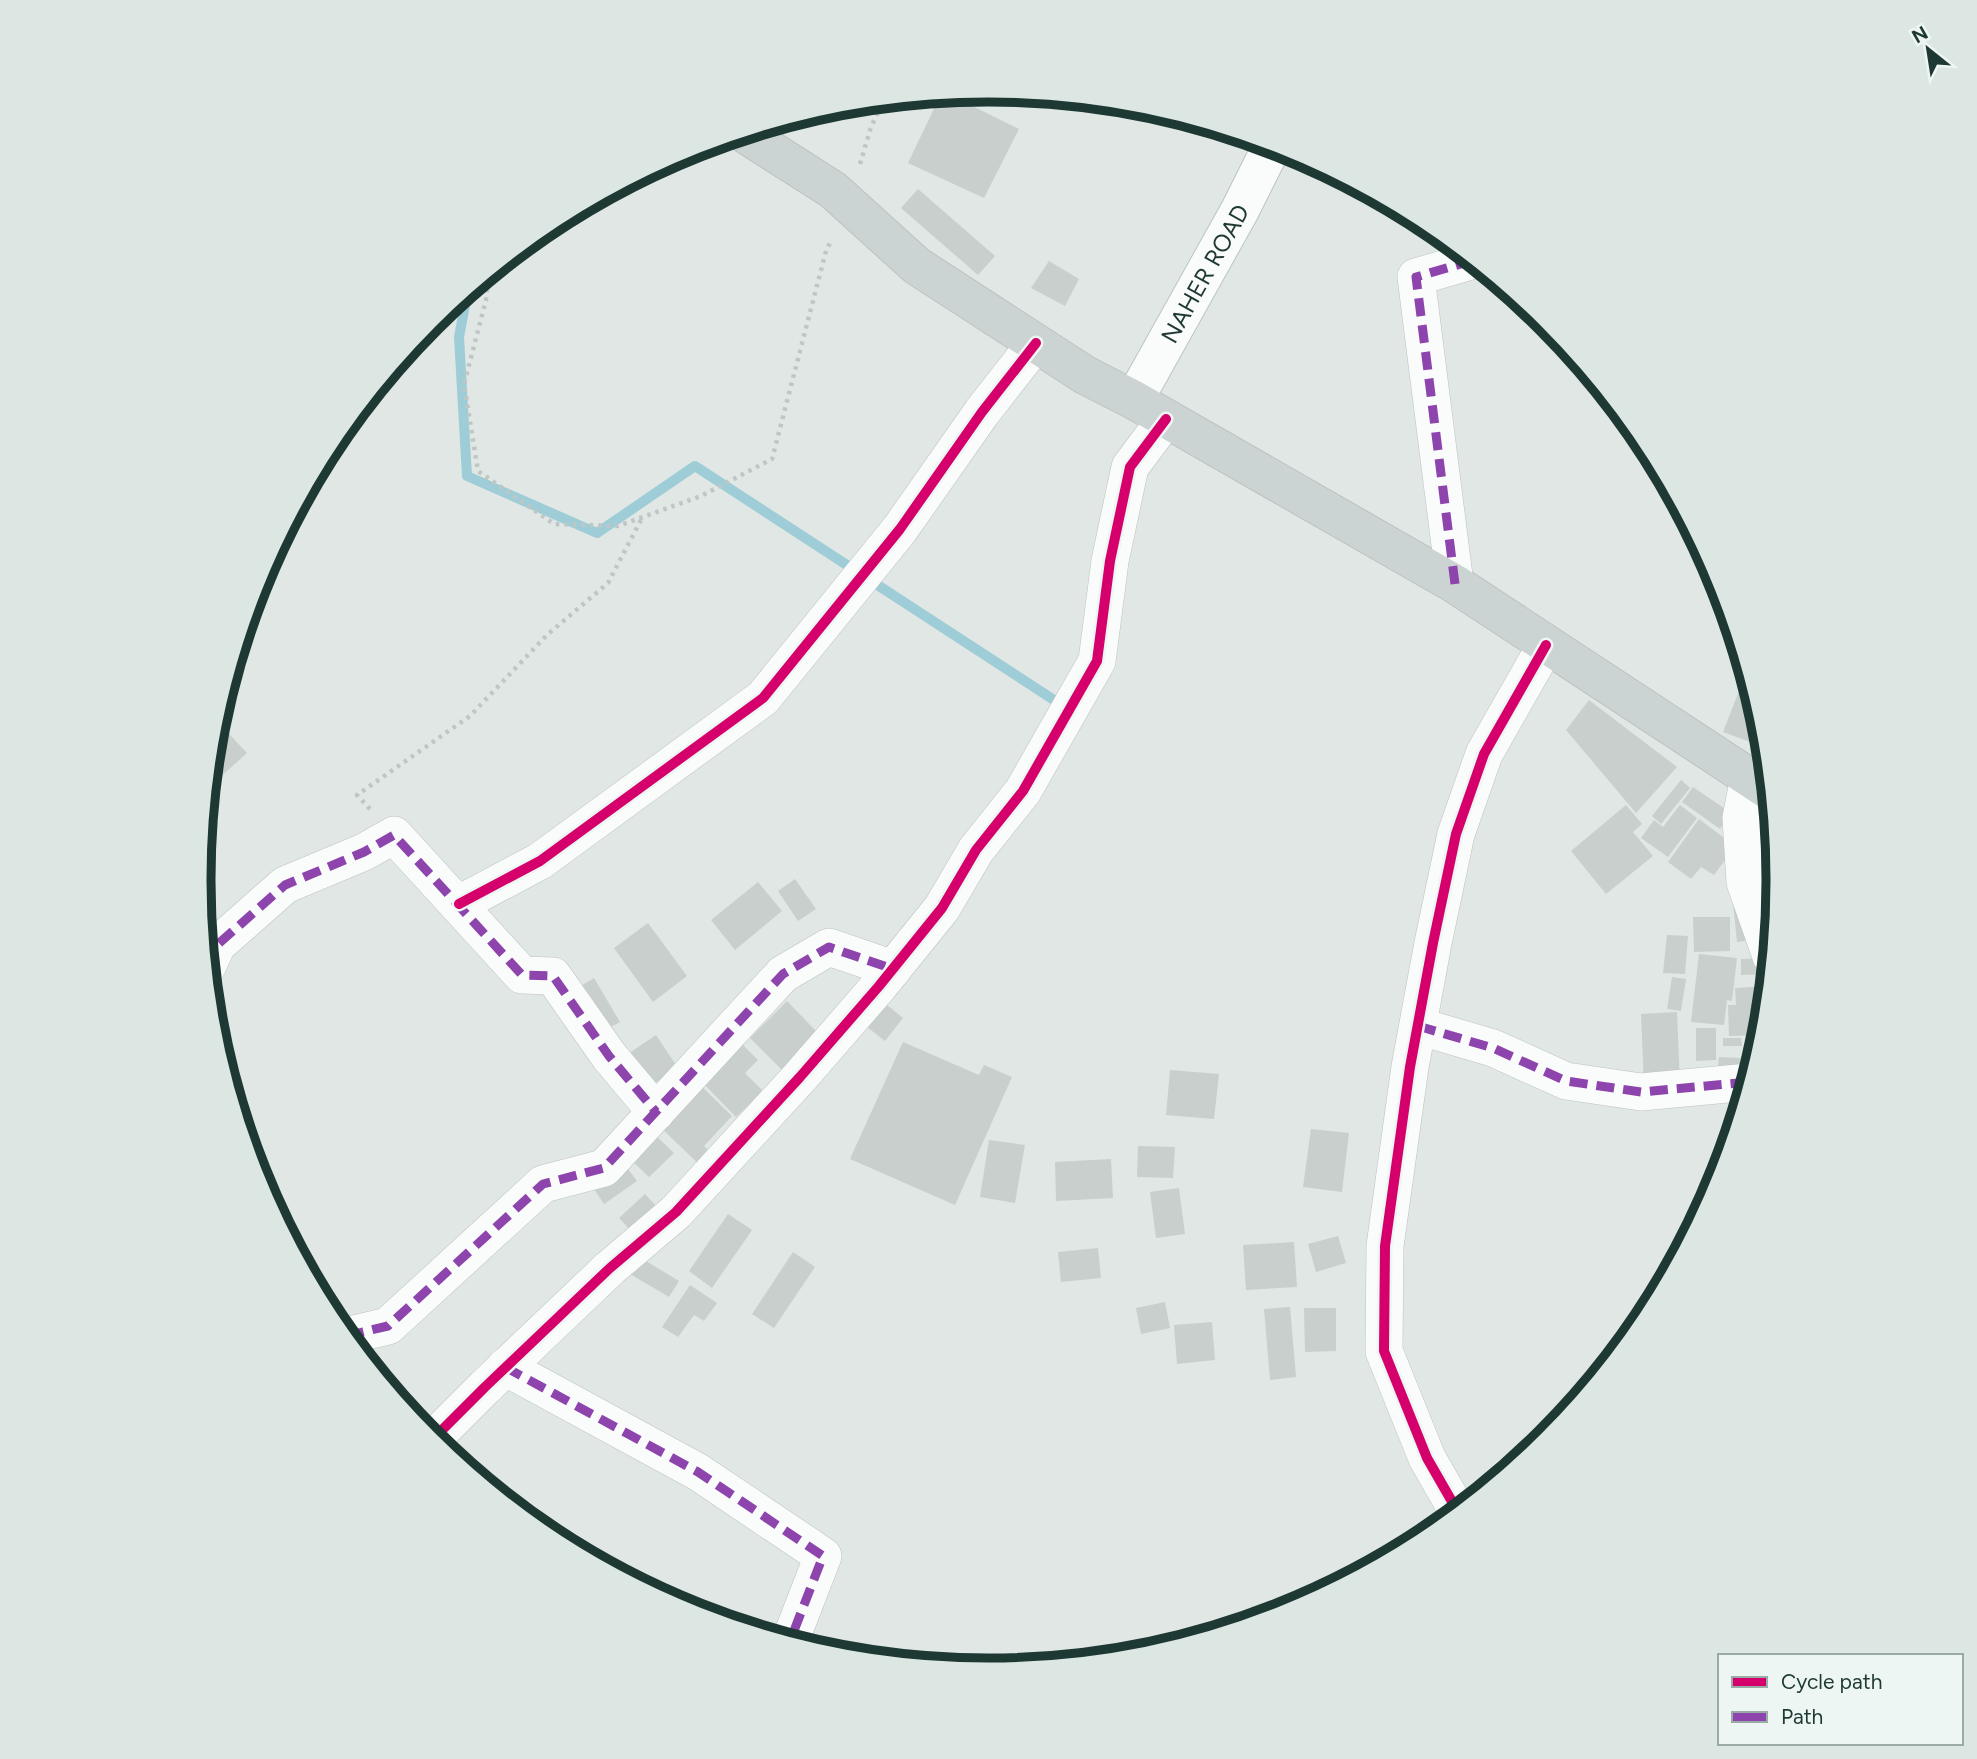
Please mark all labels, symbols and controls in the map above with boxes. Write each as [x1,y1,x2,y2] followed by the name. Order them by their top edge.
[1893,14,1963,84] north arrow
[1908,21,1932,48] text: N
[1154,199,1255,348] street label: NAHER ROAD
[1718,1654,1963,1745] legend
[1781,1669,1882,1694] text: Cycle path
[1781,1704,1823,1729] text: Path

